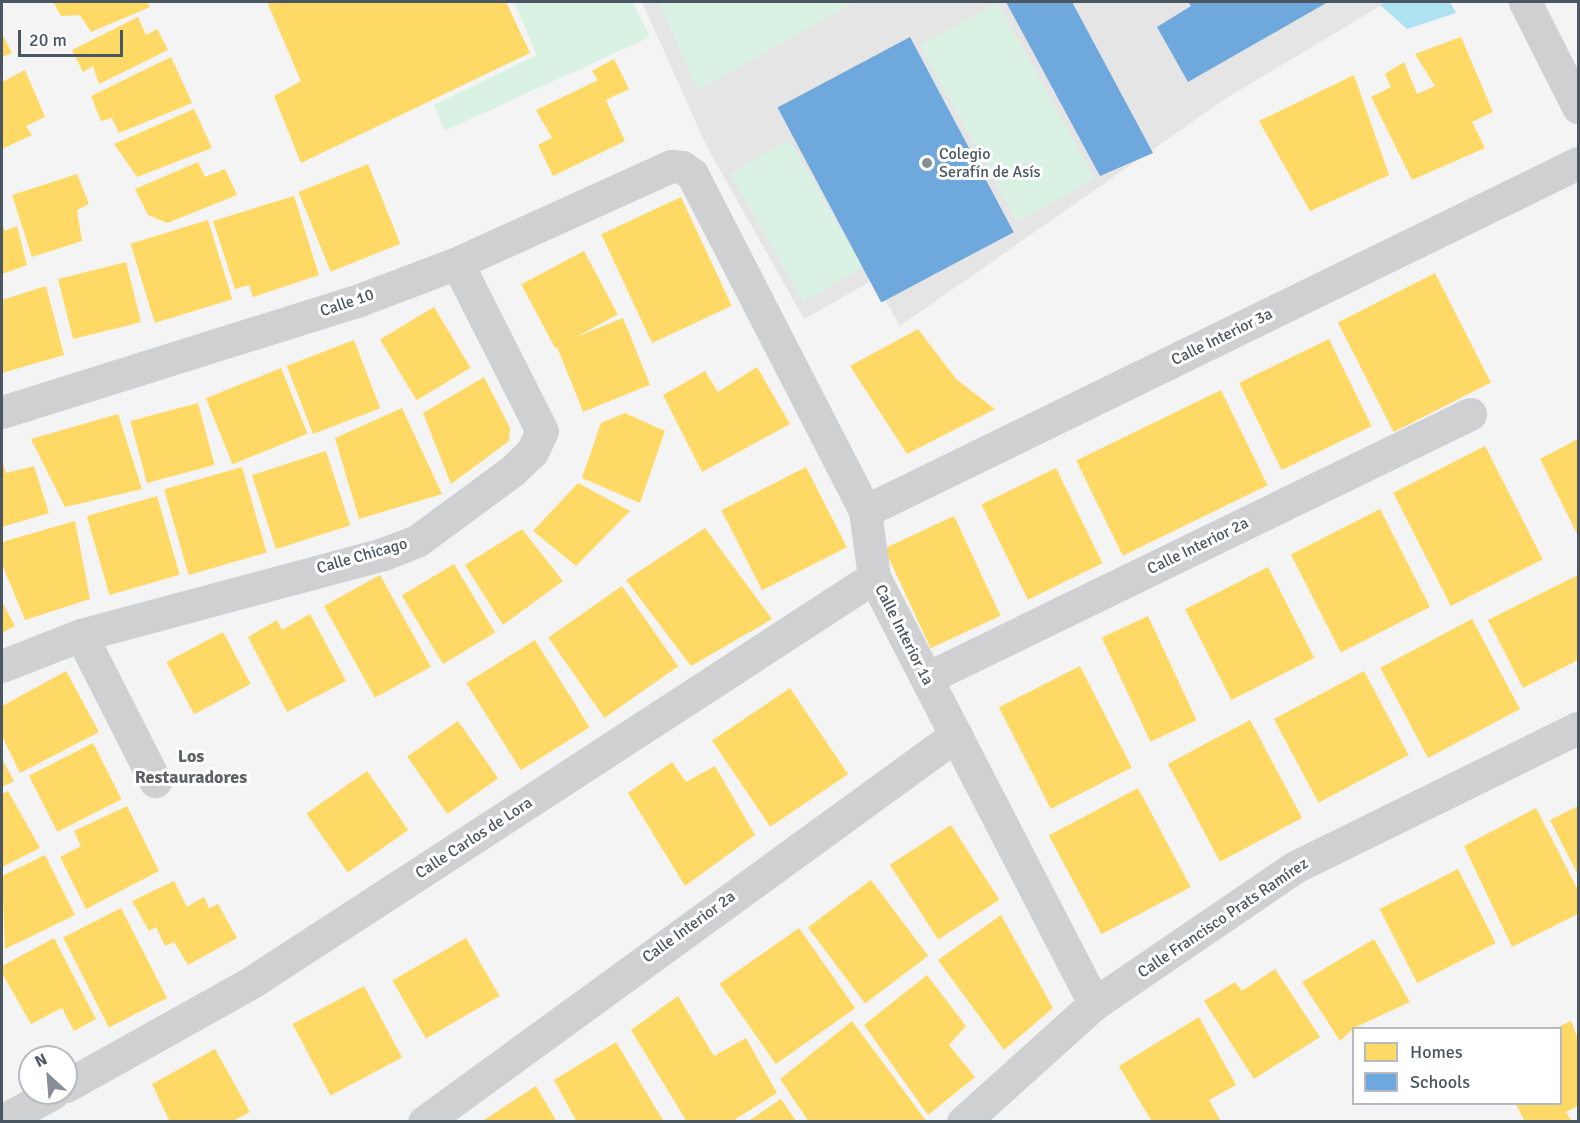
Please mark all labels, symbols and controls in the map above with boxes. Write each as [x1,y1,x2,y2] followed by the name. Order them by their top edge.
[21,18,126,56] scale bar
[29,29,67,51] text: 20 m
[939,144,1041,182] place label: Colegio Serafín de Asís
[920,156,934,170] marker: Colegio Serafín de Asís
[318,285,376,321] street label: Calle 10
[1168,304,1276,370] street label: Calle Interior 3a
[1144,513,1252,579] street label: Calle Interior 2a
[315,534,409,578] street label: Calle Chicago
[870,582,938,688] street label: Calle Interior 1a
[135,746,247,789] district label: Los Restauradores
[412,793,536,883] street label: Calle Carlos de Lora
[1134,854,1312,982] street label: Calle Francisco Prats Ramírez
[639,887,739,967] street label: Calle Interior 2a
[1352,1027,1562,1105] legend
[1410,1041,1463,1063] text: Homes
[18,1045,78,1105] north arrow
[32,1049,50,1072] text: N
[1410,1071,1470,1093] text: Schools

